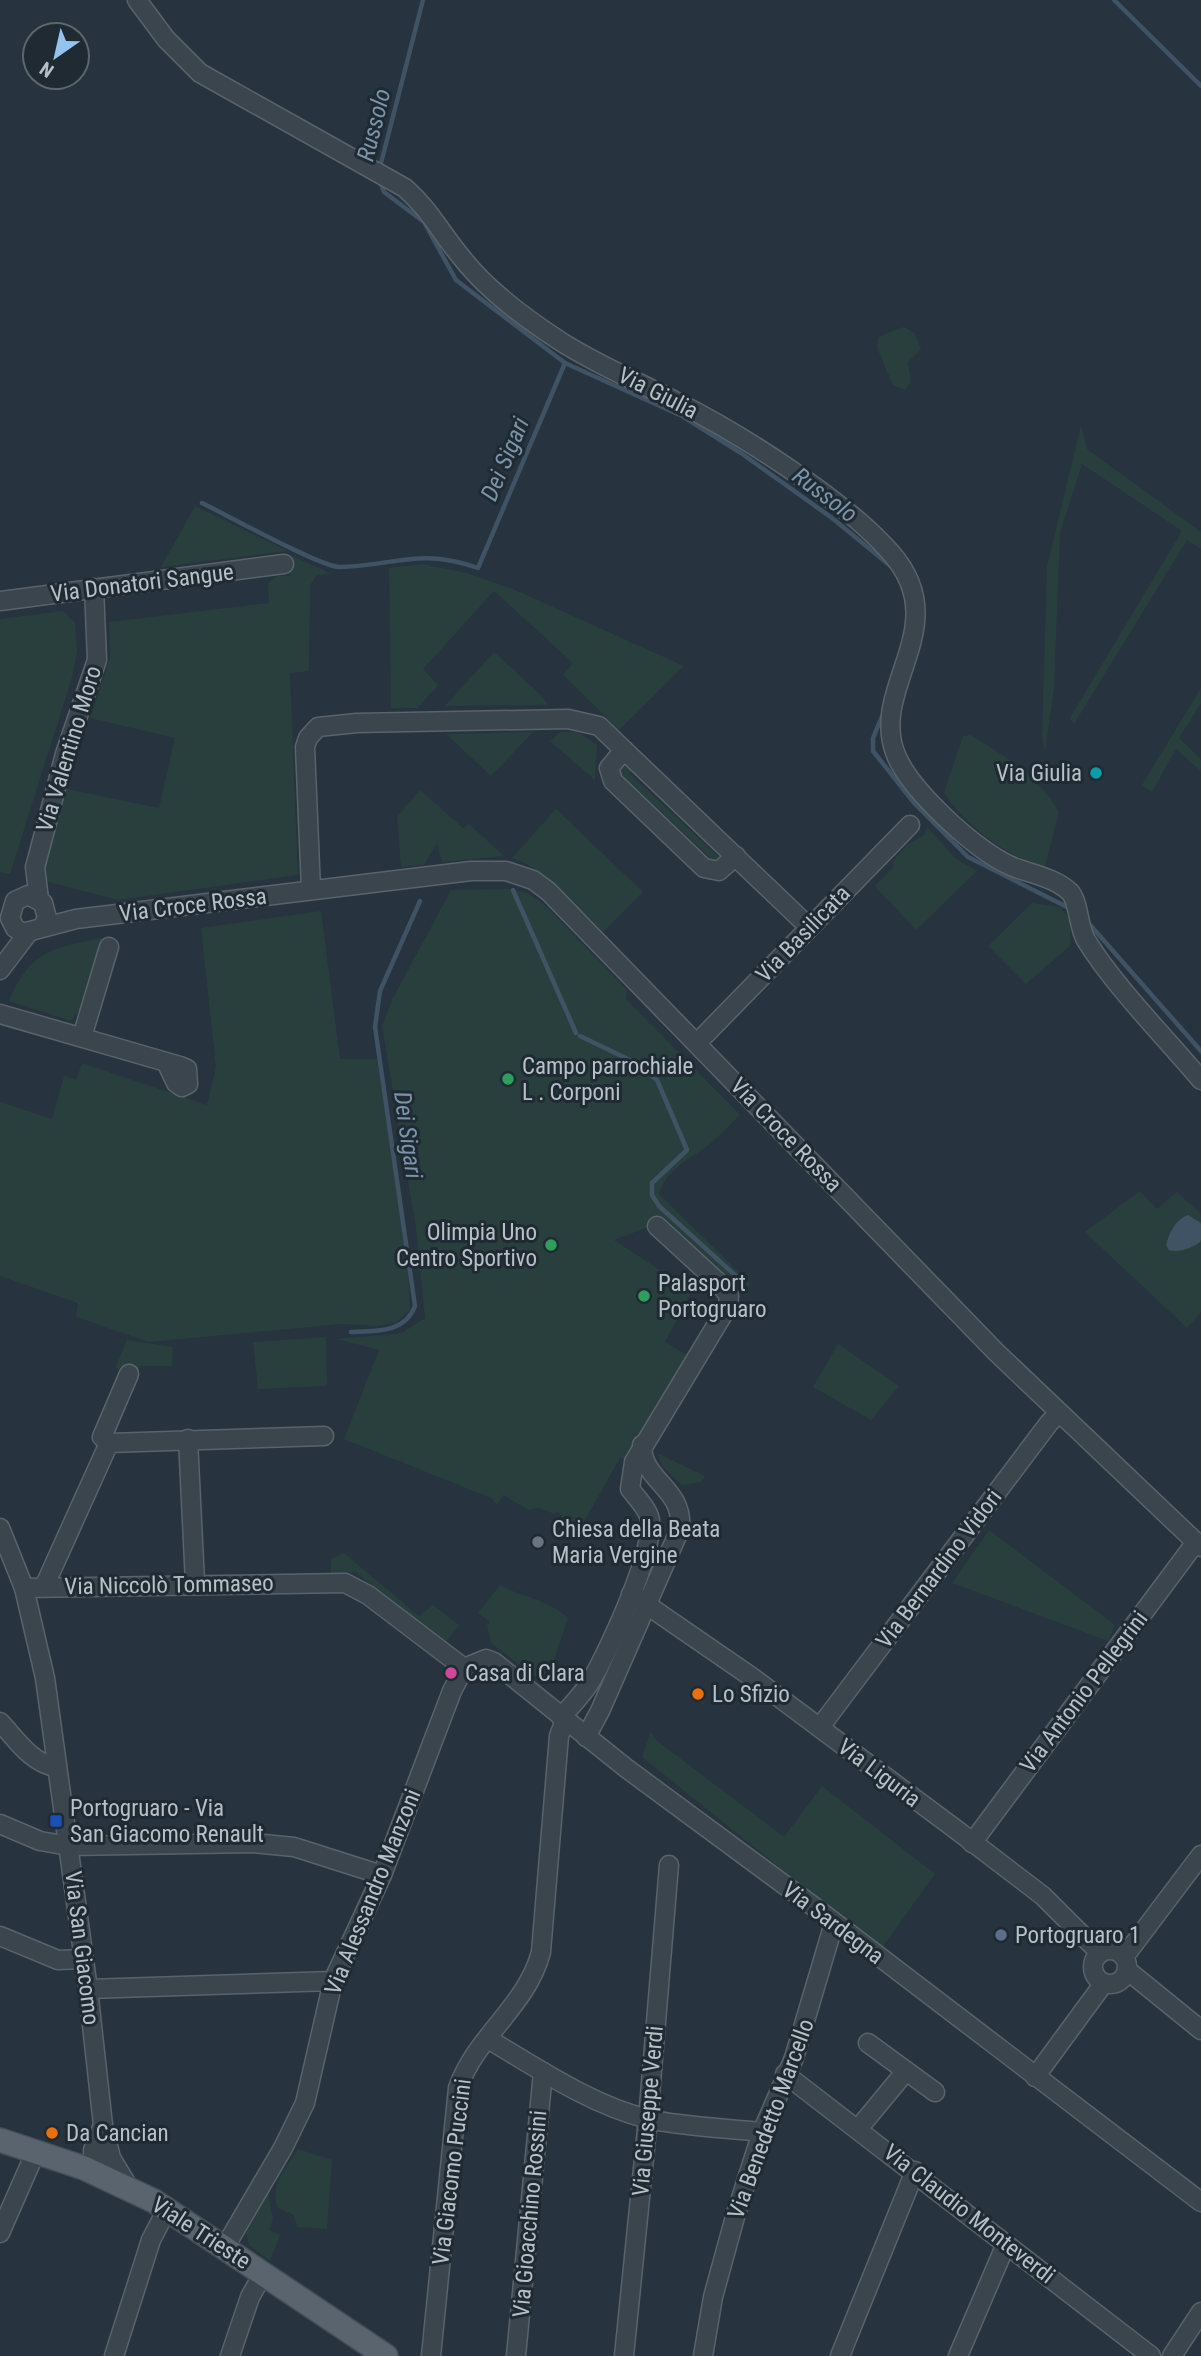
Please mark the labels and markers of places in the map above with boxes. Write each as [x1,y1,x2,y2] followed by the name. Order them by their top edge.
[996,760,1082,787] place label: Via Giulia
[1088,765,1104,781] marker: Via Giulia
[522,1053,693,1106] place label: Campo parrochiale L . Corponi
[500,1071,516,1087] marker: Campo parrochiale L . Corponi
[396,1219,537,1272] place label: Olimpia Uno Centro Sportivo
[543,1237,559,1253] marker: Olimpia Uno Centro Sportivo
[658,1270,767,1323] place label: Palasport Portogruaro
[636,1288,652,1304] marker: Palasport Portogruaro
[552,1516,720,1569] place label: Chiesa della Beata Maria Vergine
[530,1534,546,1550] marker: Chiesa della Beata Maria Vergine
[465,1660,585,1687] place label: Casa di Clara
[443,1665,459,1681] marker: Casa di Clara
[712,1681,790,1708] place label: Lo Sfizio
[690,1686,706,1702] marker: Lo Sfizio
[70,1795,264,1848] place label: Portogruaro - Via San Giacomo Renault
[48,1813,64,1829] marker: Portogruaro - Via San Giacomo Renault
[1015,1922,1140,1949] place label: Portogruaro 1
[993,1927,1009,1943] marker: Portogruaro 1
[66,2120,169,2147] place label: Da Cancian
[44,2125,60,2141] marker: Da Cancian

